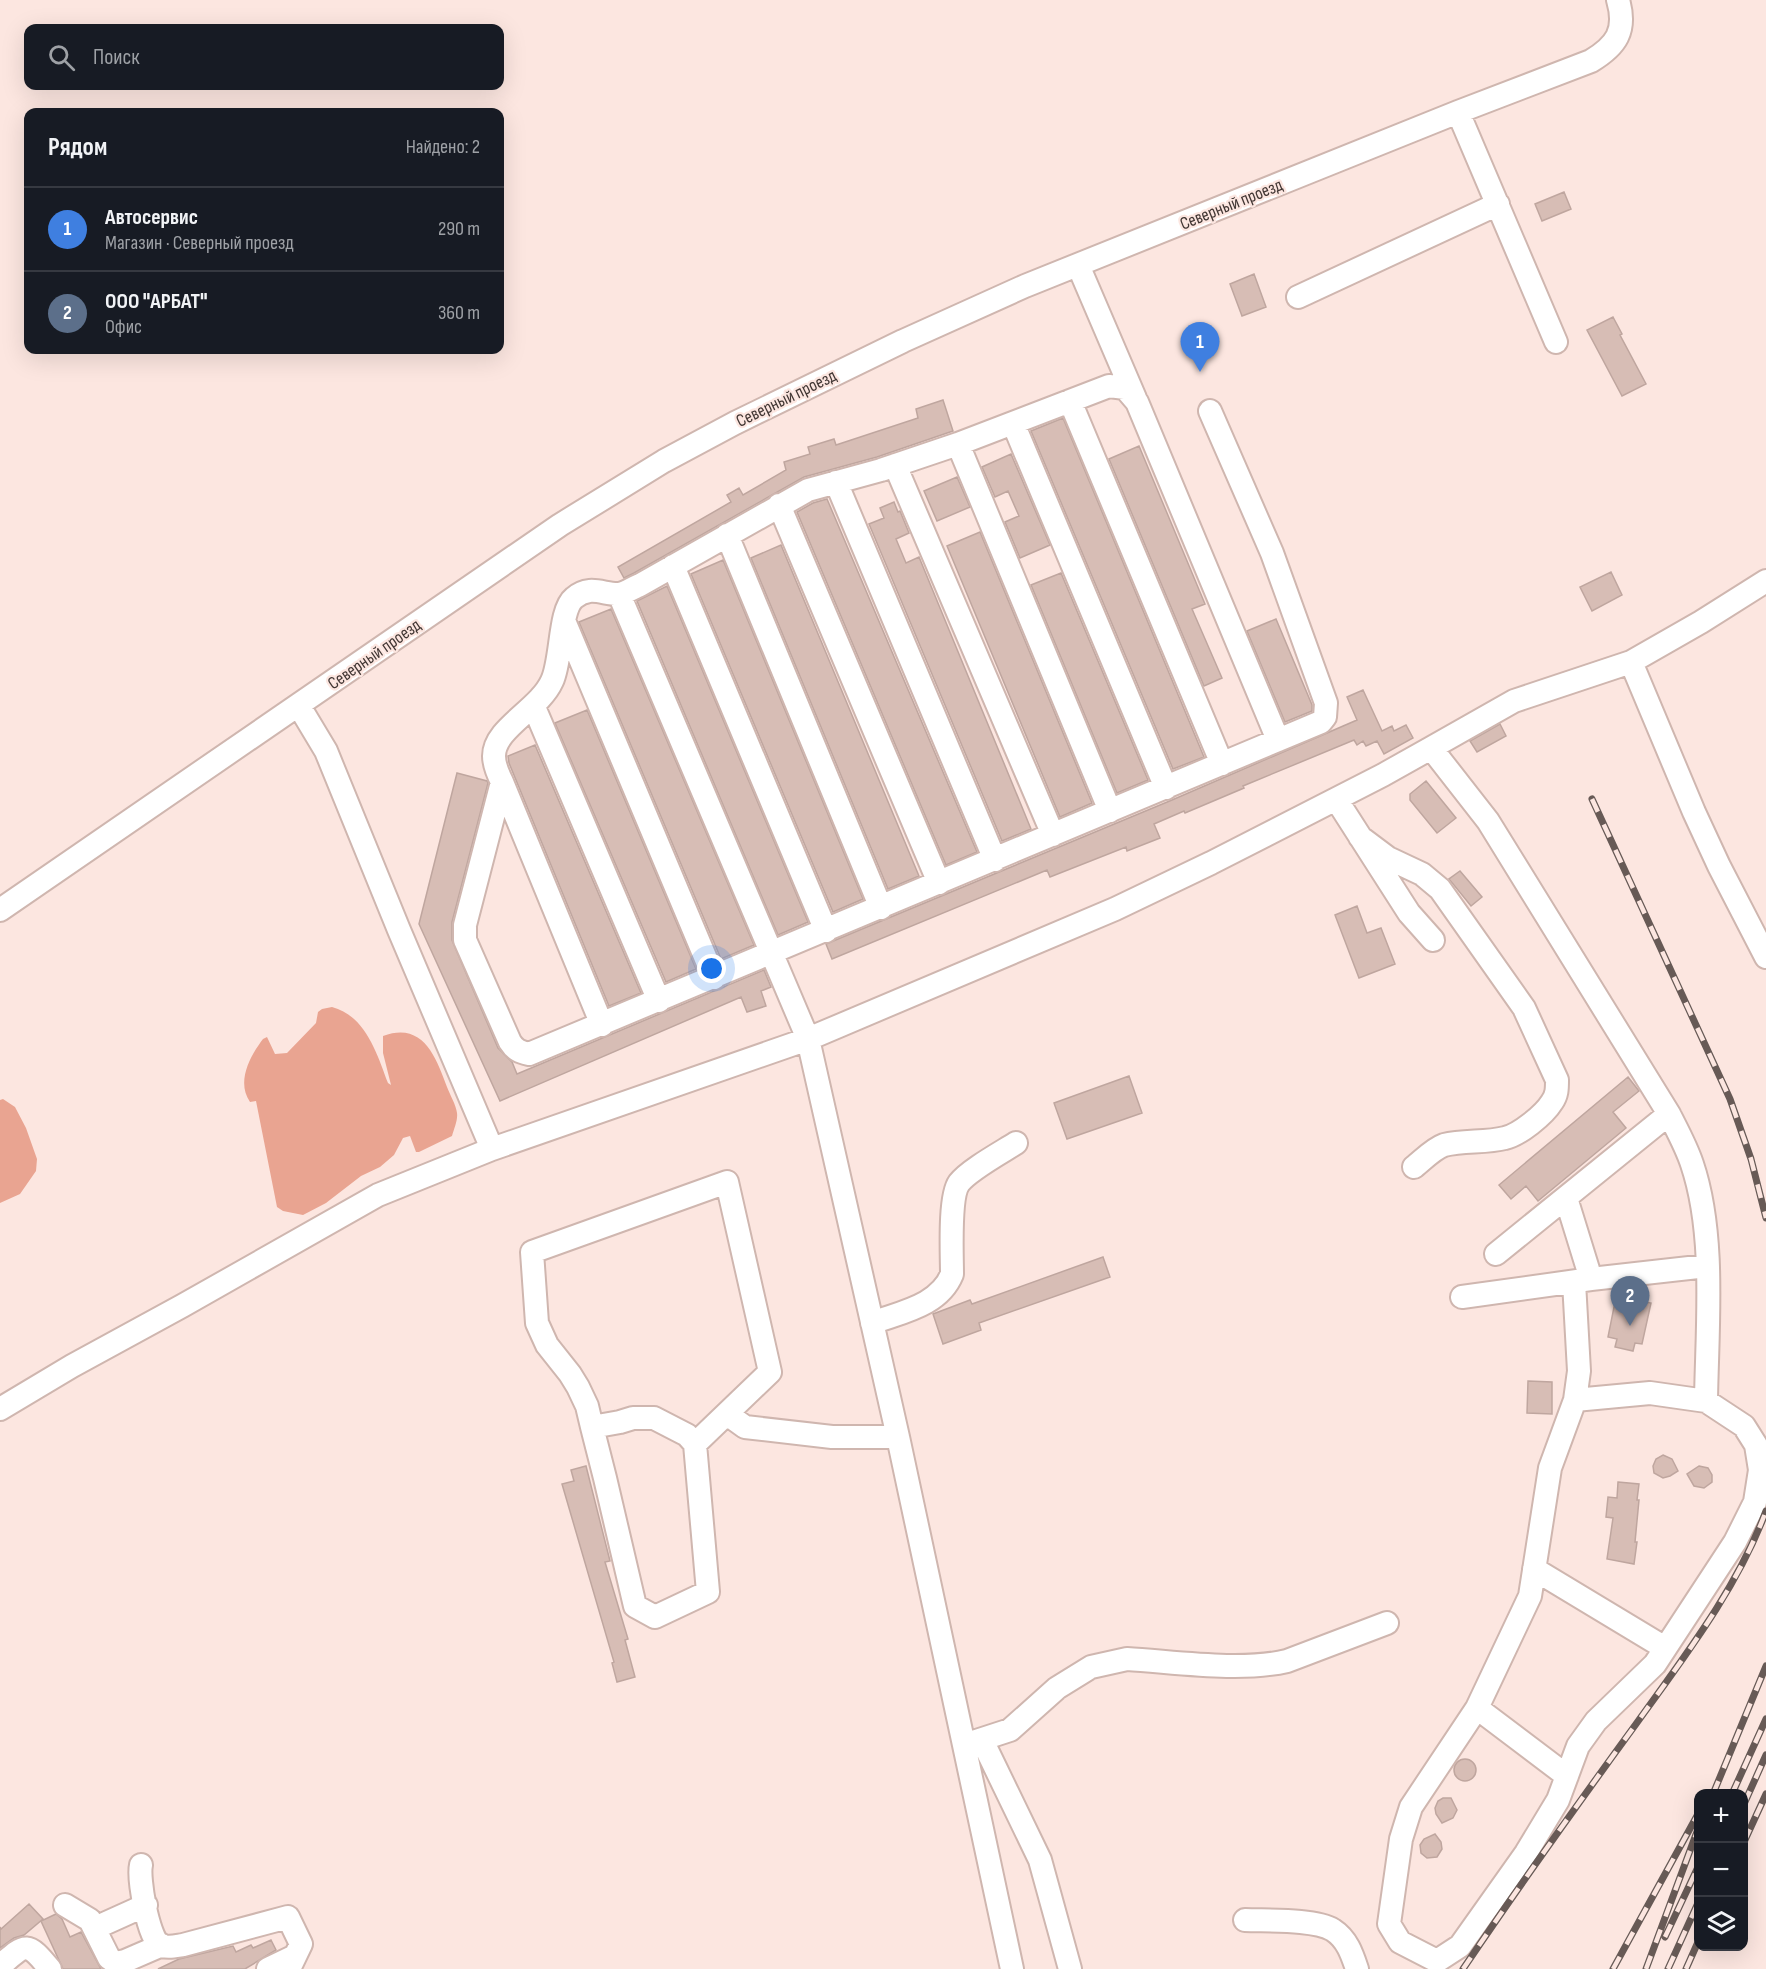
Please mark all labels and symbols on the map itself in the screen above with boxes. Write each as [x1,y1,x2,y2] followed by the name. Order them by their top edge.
[1177,174,1286,235] street label: Северный проезд
[1180,322,1220,372] pin: 1
[733,365,840,432] street label: Северный проезд
[324,614,425,694] street label: Северный проезд
[697,954,726,983] your location
[1610,1276,1650,1326] pin: 2

